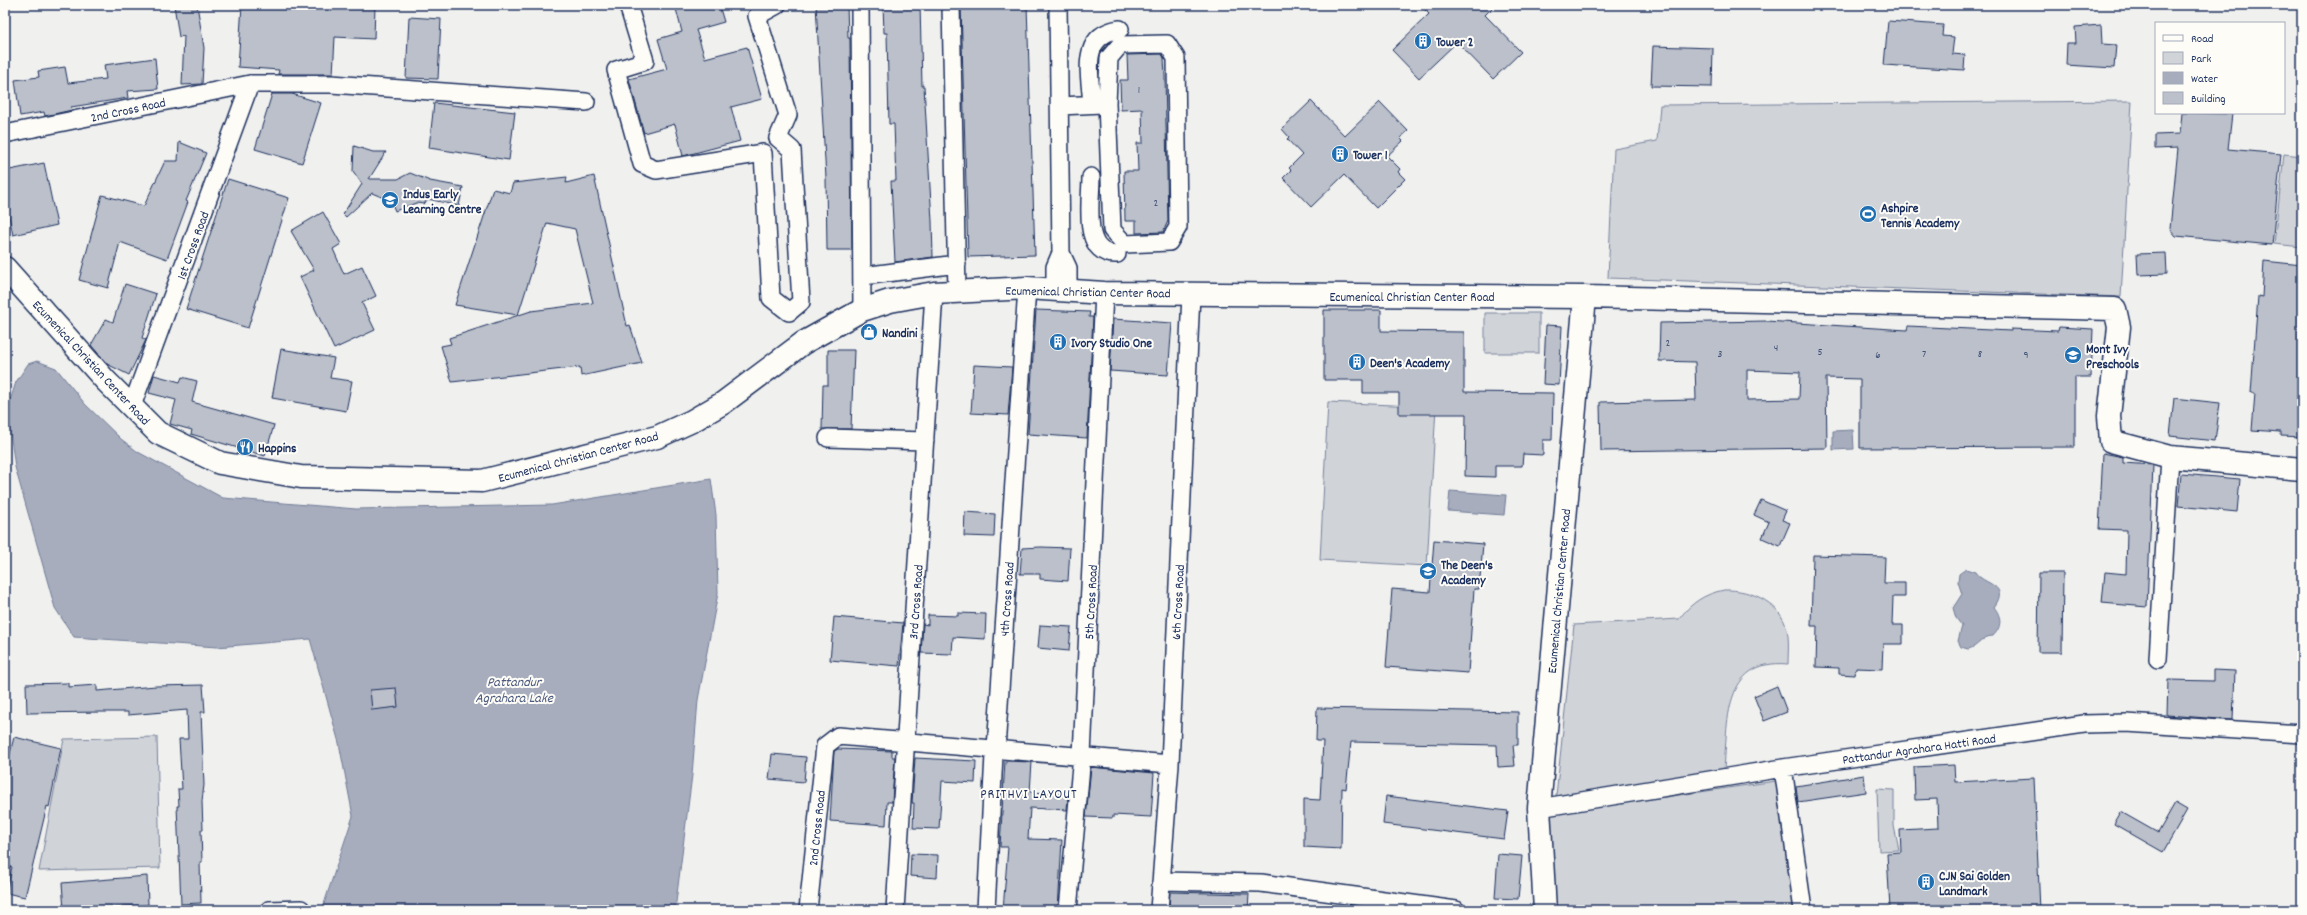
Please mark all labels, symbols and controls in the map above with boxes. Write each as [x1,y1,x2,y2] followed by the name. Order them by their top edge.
[2155,22,2285,114] legend
[1413,31,1433,51] building icon: Tower 2
[2191,31,2213,48] text: Road
[1436,34,1474,53] place label: Tower 2
[2191,51,2212,68] text: Park
[2191,71,2218,88] text: Water
[1138,83,1140,99] house number: 1
[2191,91,2226,108] text: Building
[89,94,168,129] street label: 2nd Cross Road
[1330,144,1350,164] building icon: Tower 1
[1353,147,1388,166] place label: Tower 1
[403,186,482,220] place label: Indus Early Learning Centre
[380,190,400,210] school or university icon: Indus Early Learning Centre
[1154,196,1159,212] house number: 2
[1881,200,1960,234] place label: Ashpire Tennis Academy
[1858,204,1878,224] sports icon: Ashpire Tennis Academy
[173,209,215,283] street label: 1st Cross Road
[1005,283,1171,304] street label: Ecumenical Christian Center Road
[1329,289,1495,308] street label: Ecumenical Christian Center Road
[27,297,153,431] street label: Ecumenical Christian Center Road
[859,322,879,342] shop icon: Nandini
[882,325,918,344] place label: Nandini
[1048,332,1068,352] building icon: Ivory Studio One
[1071,335,1152,354] place label: Ivory Studio One
[1666,336,1671,352] house number: 2
[1774,341,1778,357] house number: 4
[2086,341,2140,375] place label: Mont Ivy Preschools
[1817,345,1823,361] house number: 5
[2063,345,2083,365] school or university icon: Mont Ivy Preschools
[1718,347,1723,363] house number: 3
[1922,347,1926,363] house number: 7
[1978,347,1982,363] house number: 8
[1875,348,1881,364] house number: 6
[2023,348,2029,364] house number: 9
[1347,352,1367,372] building icon: Deen's Academy
[1370,355,1450,374] place label: Deen's Academy
[496,428,661,489] street label: Ecumenical Christian Center Road
[235,437,255,457] restaurant icon: Happins
[258,440,297,459] place label: Happins
[1544,508,1577,674] street label: Ecumenical Christian Center Road
[1441,557,1494,591] place label: The Deen's Academy
[996,561,1021,637] street label: 4th Cross Road
[1418,561,1438,581] school or university icon: The Deen's Academy
[905,564,930,640] street label: 3rd Cross Road
[1081,564,1104,640] street label: 5th Cross Road
[1168,564,1191,640] street label: 6th Cross Road
[475,673,554,709] water label: Pattandur Agrahara Lake
[1841,730,1997,771] street label: Pattandur Agrahara Hatti Road
[980,785,1078,805] district label: PRITHVI LAYOUT
[805,789,832,867] street label: 2nd Cross Road
[1939,868,2010,902] place label: CJN Sai Golden Landmark
[1916,872,1936,892] building icon: CJN Sai Golden Landmark

